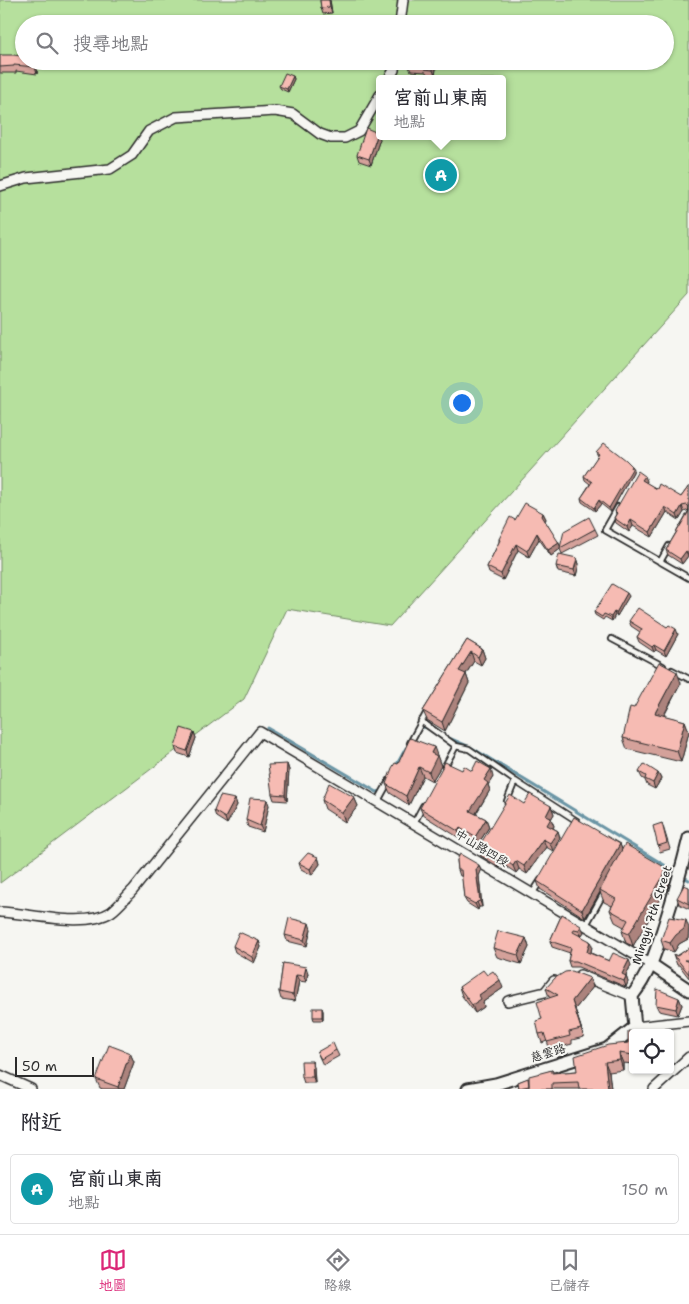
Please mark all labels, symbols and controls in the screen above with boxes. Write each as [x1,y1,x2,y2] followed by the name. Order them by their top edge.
[15,15,674,70] search box
[33,29,61,57] icon: search
[73,31,149,56] text: 搜尋地點
[376,75,506,140] popup
[393,85,489,110] text: 宮前山東南
[393,111,426,132] text: 地點
[425,156,457,194] pin: A
[449,390,475,416] your location
[452,826,512,870] street label: 中山路四段
[628,863,676,967] street label: Mingyi 7th Street
[629,1029,674,1074] map controls
[629,1029,674,1074] button: locate
[528,1040,568,1066] street label: 慈雲路
[15,1054,94,1077] scale bar
[22,1057,57,1075] text: 50 m
[20,1108,62,1136] text: 附近
[68,1166,163,1191] text: 宮前山東南
[31,1179,43,1200] text: A
[621,1179,668,1200] text: 150 m
[68,1192,100,1213] text: 地點
[99,1246,127,1294] tab: 地圖
[324,1246,352,1294] tab: 路線
[549,1246,591,1294] tab: 已儲存

